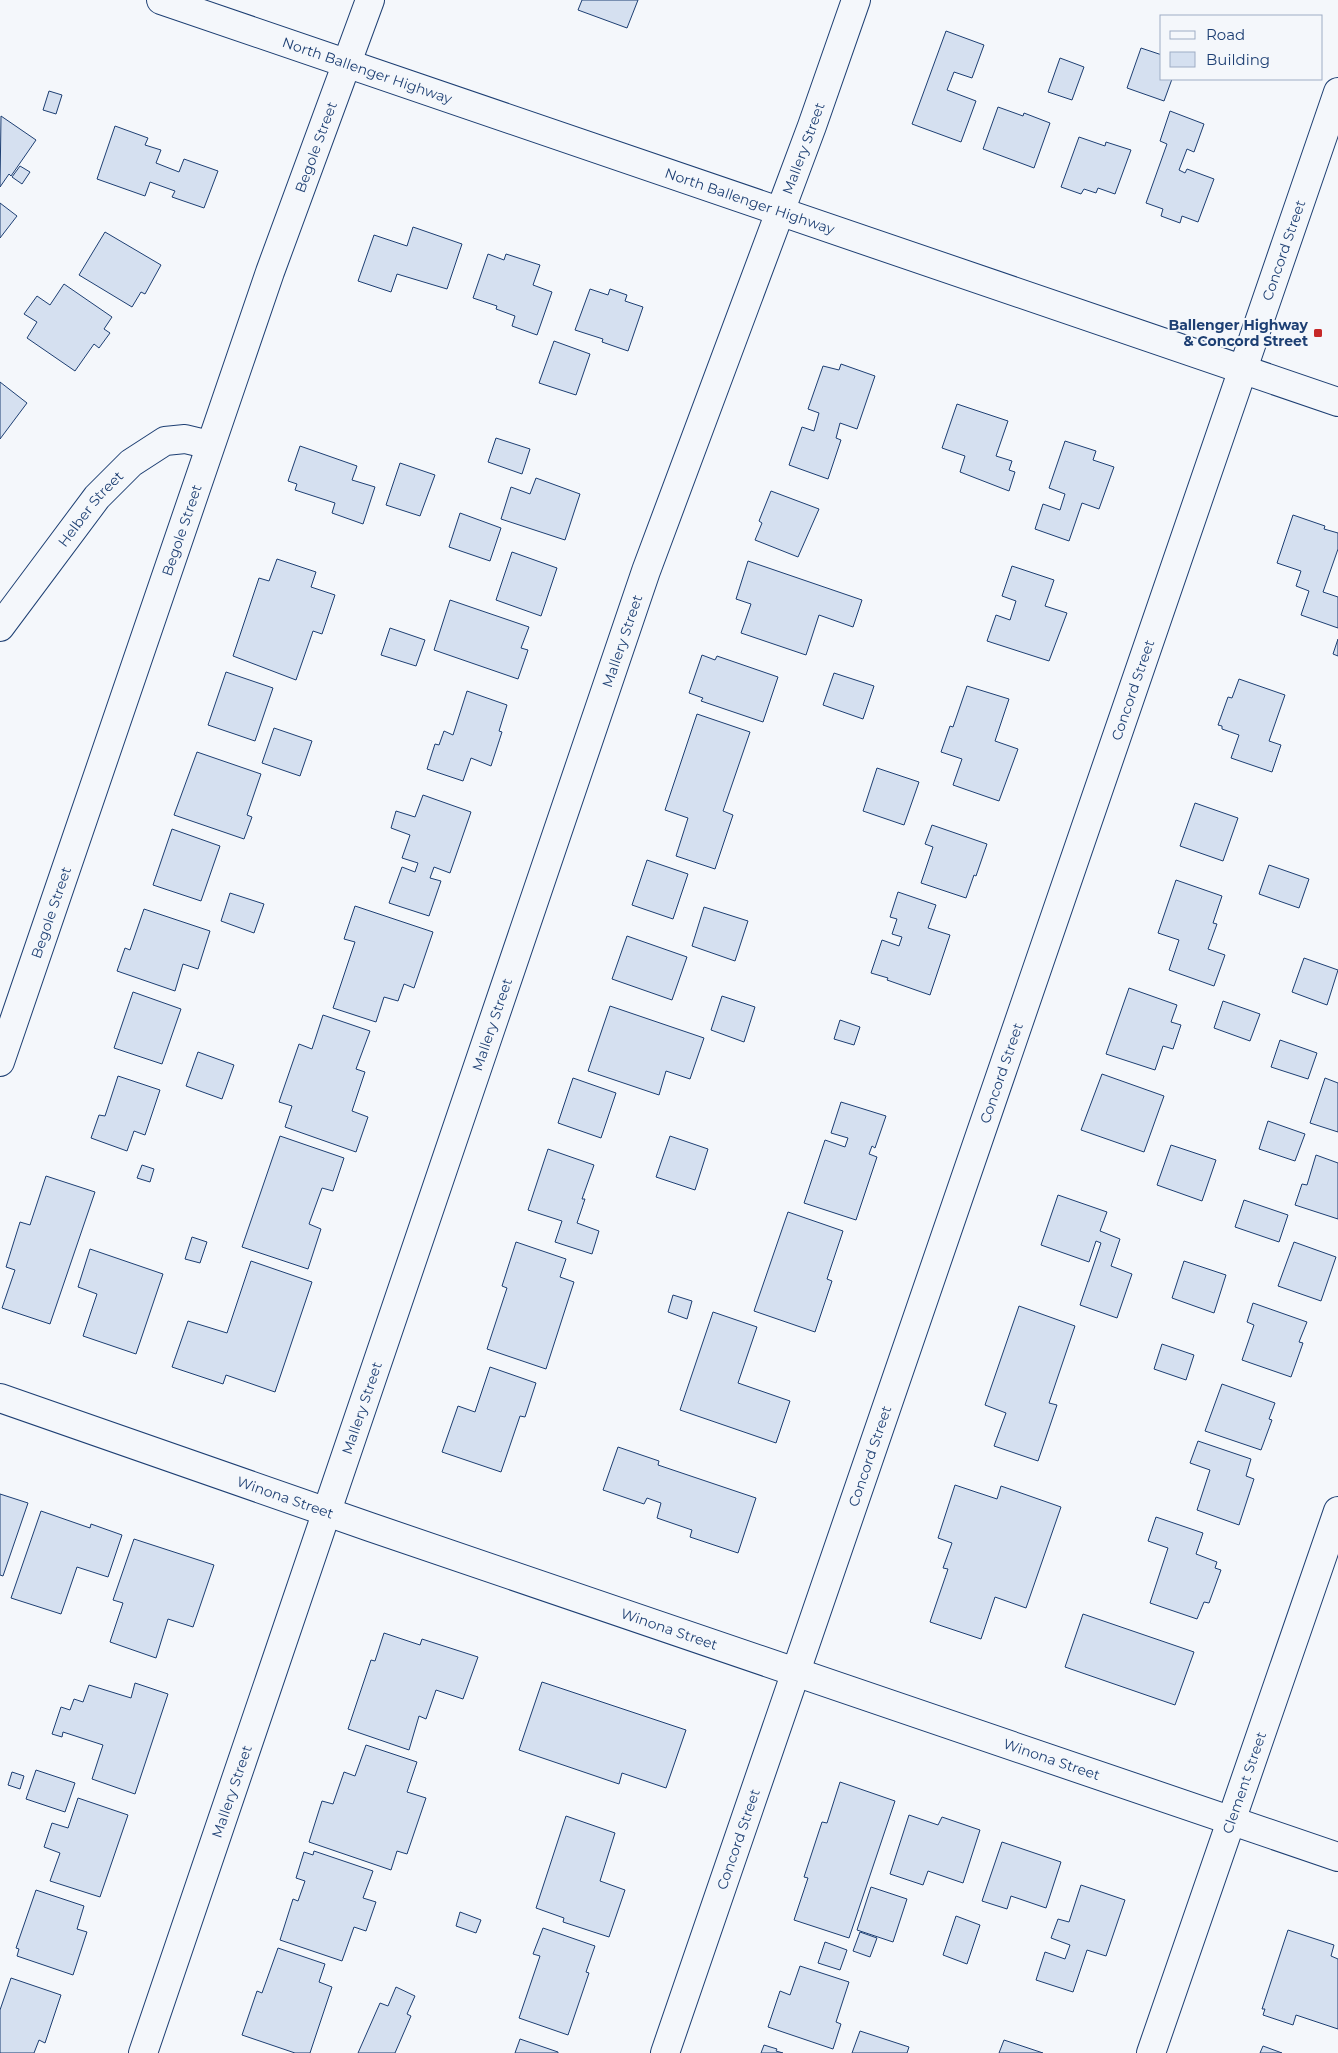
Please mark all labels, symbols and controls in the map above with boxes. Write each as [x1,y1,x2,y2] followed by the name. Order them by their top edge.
[1160,15,1323,80] legend
[1206,25,1245,44] text: Road
[280,33,455,108] street label: North Ballenger Highway
[1206,50,1270,69] text: Building
[291,99,341,195] street label: Begole Street
[778,100,829,197] street label: Mallery Street
[662,164,837,238] street label: North Ballenger Highway
[1258,197,1309,303] street label: Concord Street
[1168,316,1309,350] place label: Ballenger Highway & Concord Street
[1312,327,1324,339] marker: Ballenger Highway & Concord Street
[54,467,127,550] street label: Helber Street
[158,482,206,578] street label: Begole Street
[598,592,646,690] street label: Mallery Street
[1107,637,1158,743] street label: Concord Street
[27,864,75,961] street label: Begole Street
[468,976,516,1073] street label: Mallery Street
[976,1020,1027,1126] street label: Concord Street
[338,1359,386,1457] street label: Mallery Street
[844,1403,896,1509] street label: Concord Street
[234,1472,336,1523] street label: Winona Street
[618,1604,720,1654] street label: Winona Street
[1218,1729,1270,1836] street label: Clement Street
[1001,1735,1103,1784] street label: Winona Street
[208,1743,256,1840] street label: Mallery Street
[713,1786,764,1892] street label: Concord Street

